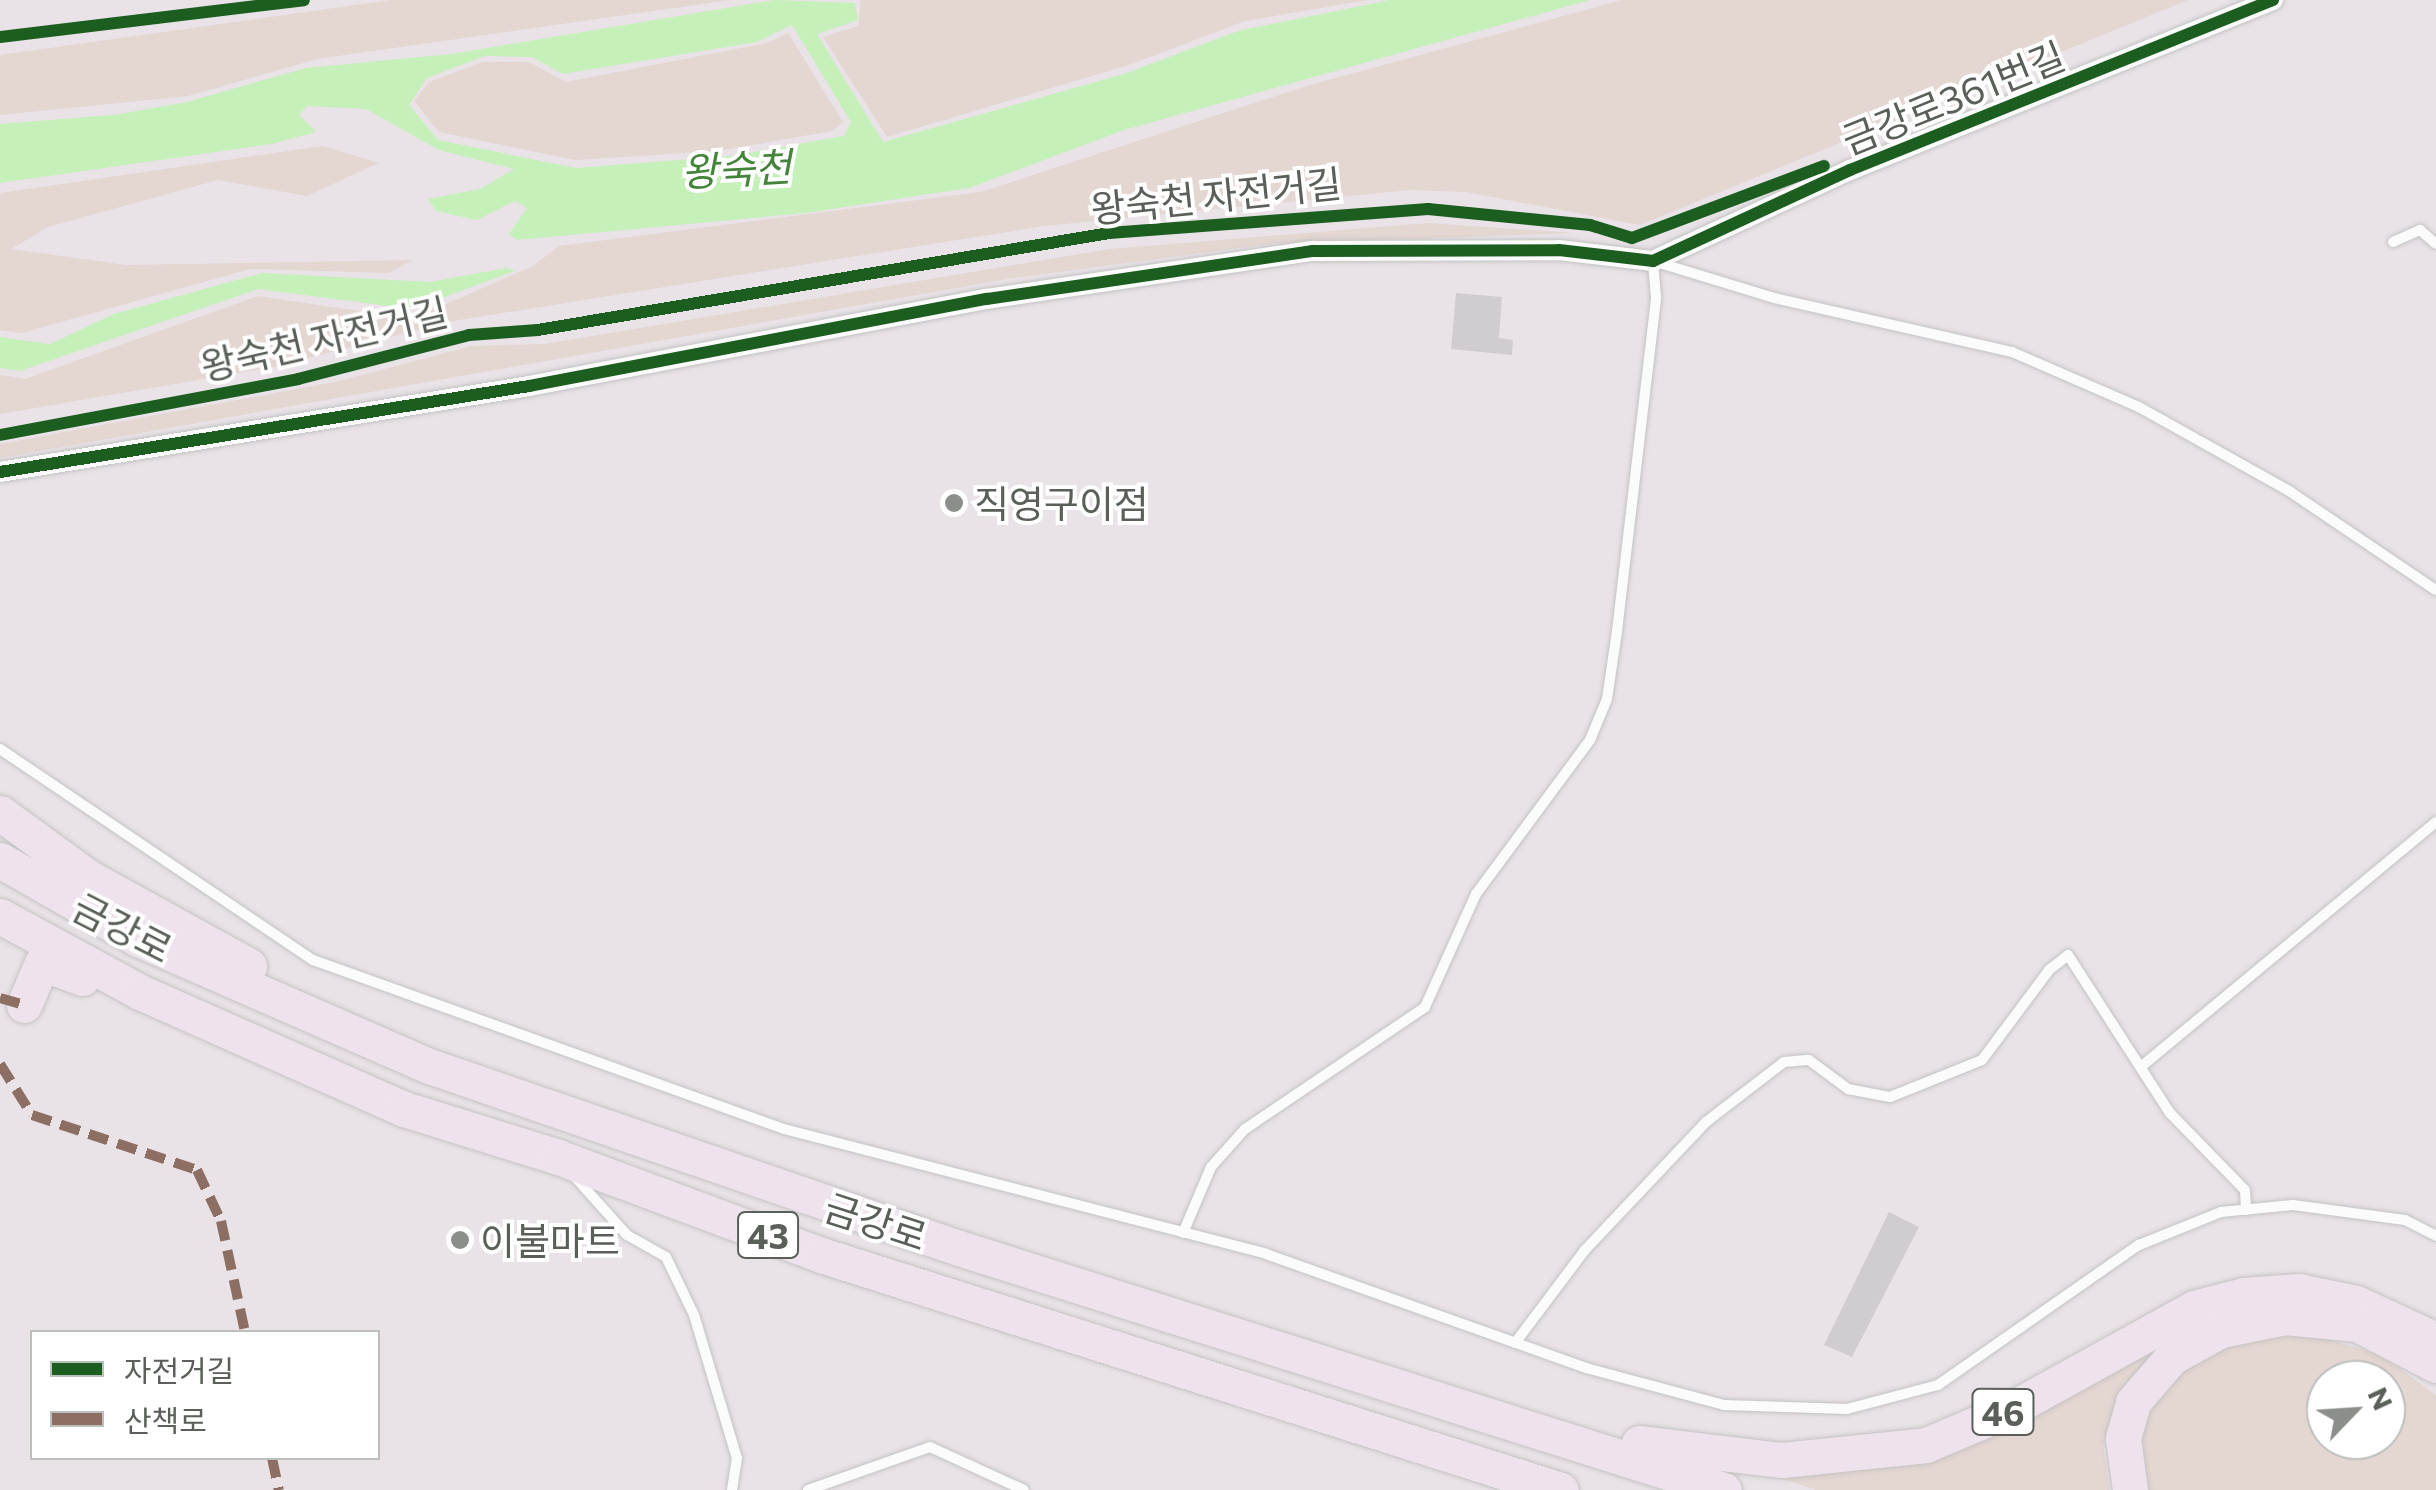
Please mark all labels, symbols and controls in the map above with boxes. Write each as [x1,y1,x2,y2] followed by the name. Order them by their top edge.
[1835,32,2071,162] street label: 금강로361번길
[680,141,792,195] water label: 왕숙천
[1088,159,1344,231] street label: 왕숙천 자전거길
[196,287,452,389] street label: 왕숙천 자전거길
[974,480,1149,526] place label: 직영구이점
[943,492,965,514] marker: 직영구이점
[66,883,180,971] street label: 금강로
[819,1183,933,1259] street label: 금강로
[736,1205,800,1265] road number: 43
[480,1217,620,1263] place label: 이불마트
[449,1229,471,1251] marker: 이불마트
[30,1330,380,1460] legend
[124,1351,234,1388] text: 자전거길
[2306,1360,2406,1460] north arrow
[2362,1381,2401,1415] text: N
[1970,1382,2036,1442] road number: 46
[124,1401,207,1438] text: 산책로

